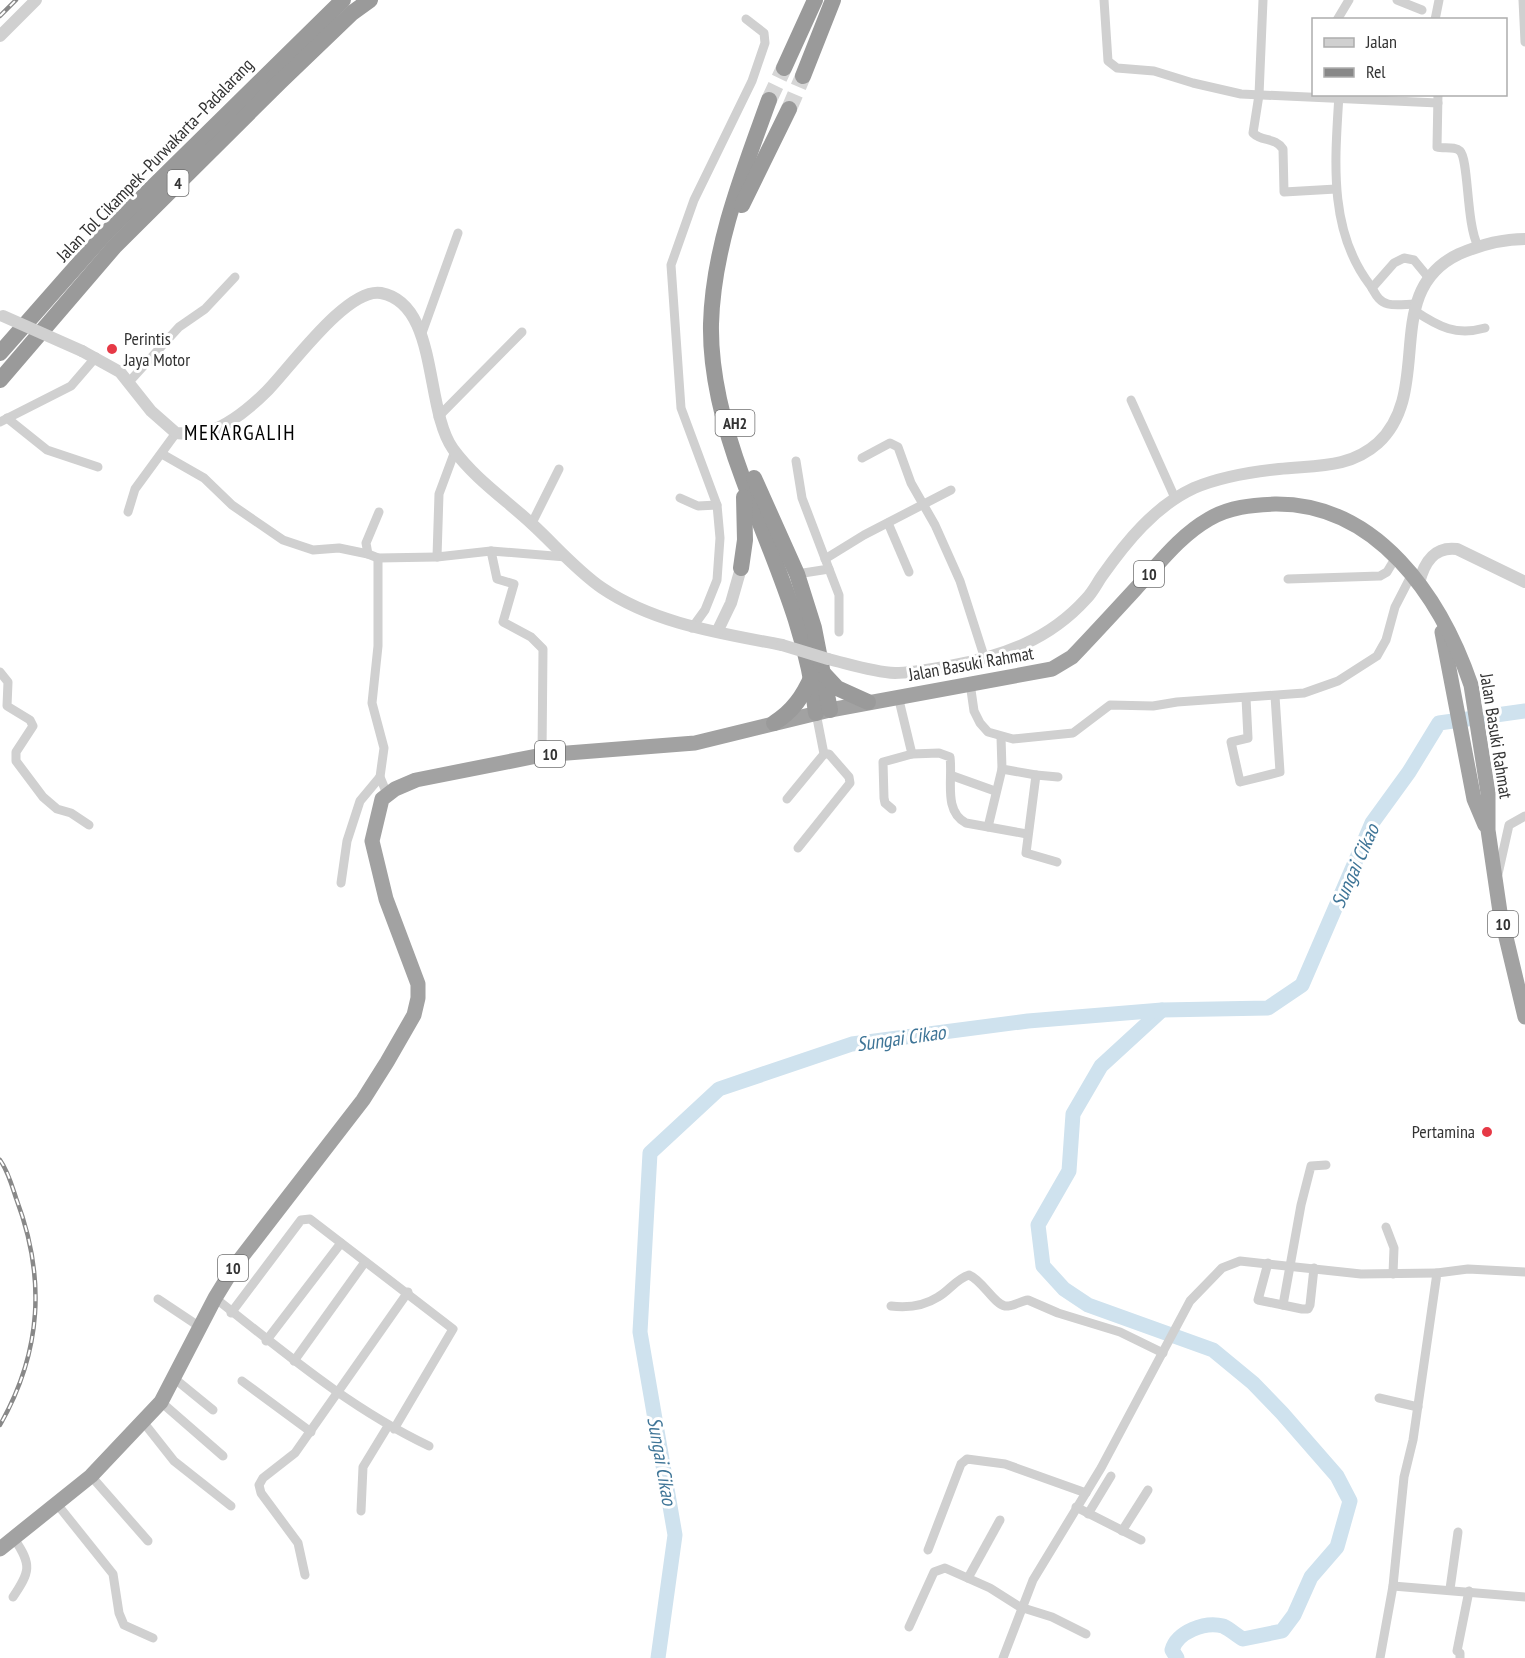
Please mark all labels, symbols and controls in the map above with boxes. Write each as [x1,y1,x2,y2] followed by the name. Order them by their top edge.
[1312,18,1507,96] legend
[1365,30,1397,53] text: Jalan
[51,53,258,267] street label: Jalan Tol Cikampek–Purwakarta–Padalarang
[1366,60,1386,83] text: Rel
[168,170,188,196] road number: 4
[123,327,190,371] place label: Perintis Jaya Motor
[105,342,119,356] marker: Perintis Jaya Motor
[716,410,754,436] road number: AH2
[184,419,296,446] district label: MEKARGALIH
[1134,561,1164,587] road number: 10
[906,641,1035,686] street label: Jalan Basuki Rahmat
[1475,671,1518,800] street label: Jalan Basuki Rahmat
[535,741,565,767] road number: 10
[1325,819,1386,912] water label: Sungai Cikao
[1488,911,1518,937] road number: 10
[855,1019,948,1057] water label: Sungai Cikao
[1412,1120,1475,1143] place label: Pertamina
[1480,1125,1494,1139] marker: Pertamina
[218,1255,248,1281] road number: 10
[641,1415,683,1508] water label: Sungai Cikao

